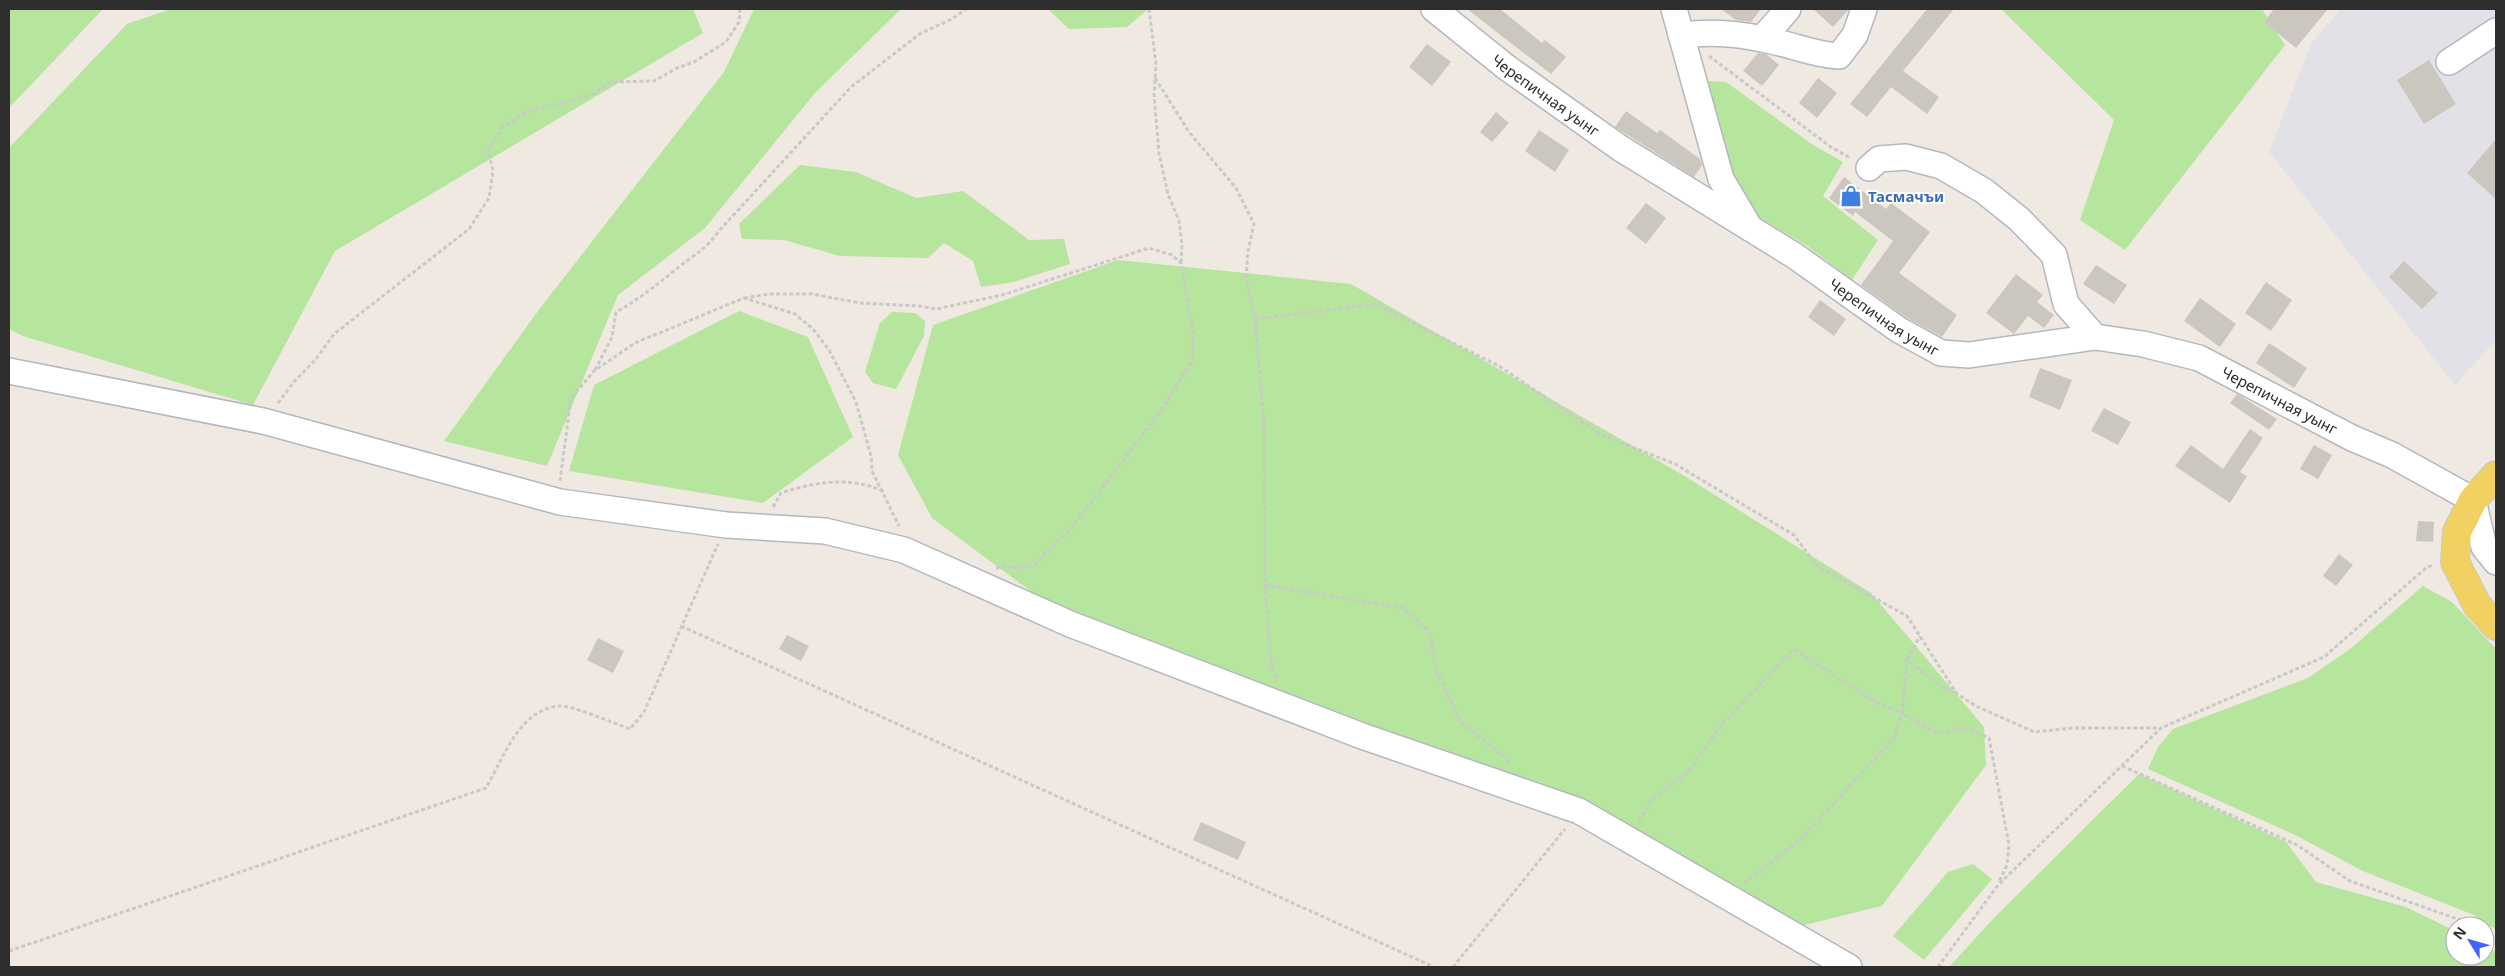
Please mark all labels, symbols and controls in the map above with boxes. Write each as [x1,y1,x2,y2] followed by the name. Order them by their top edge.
[1488,50,1604,141] street label: Черепичная уынг
[1838,183,1864,209] shop icon: Тасмачъи
[1868,186,1944,206] place label: Тасмачъи
[1825,273,1943,360] street label: Черепичная уынг
[2218,362,2341,439] street label: Черепичная уынг
[2445,916,2495,966] north arrow
[2448,923,2470,943] text: N

